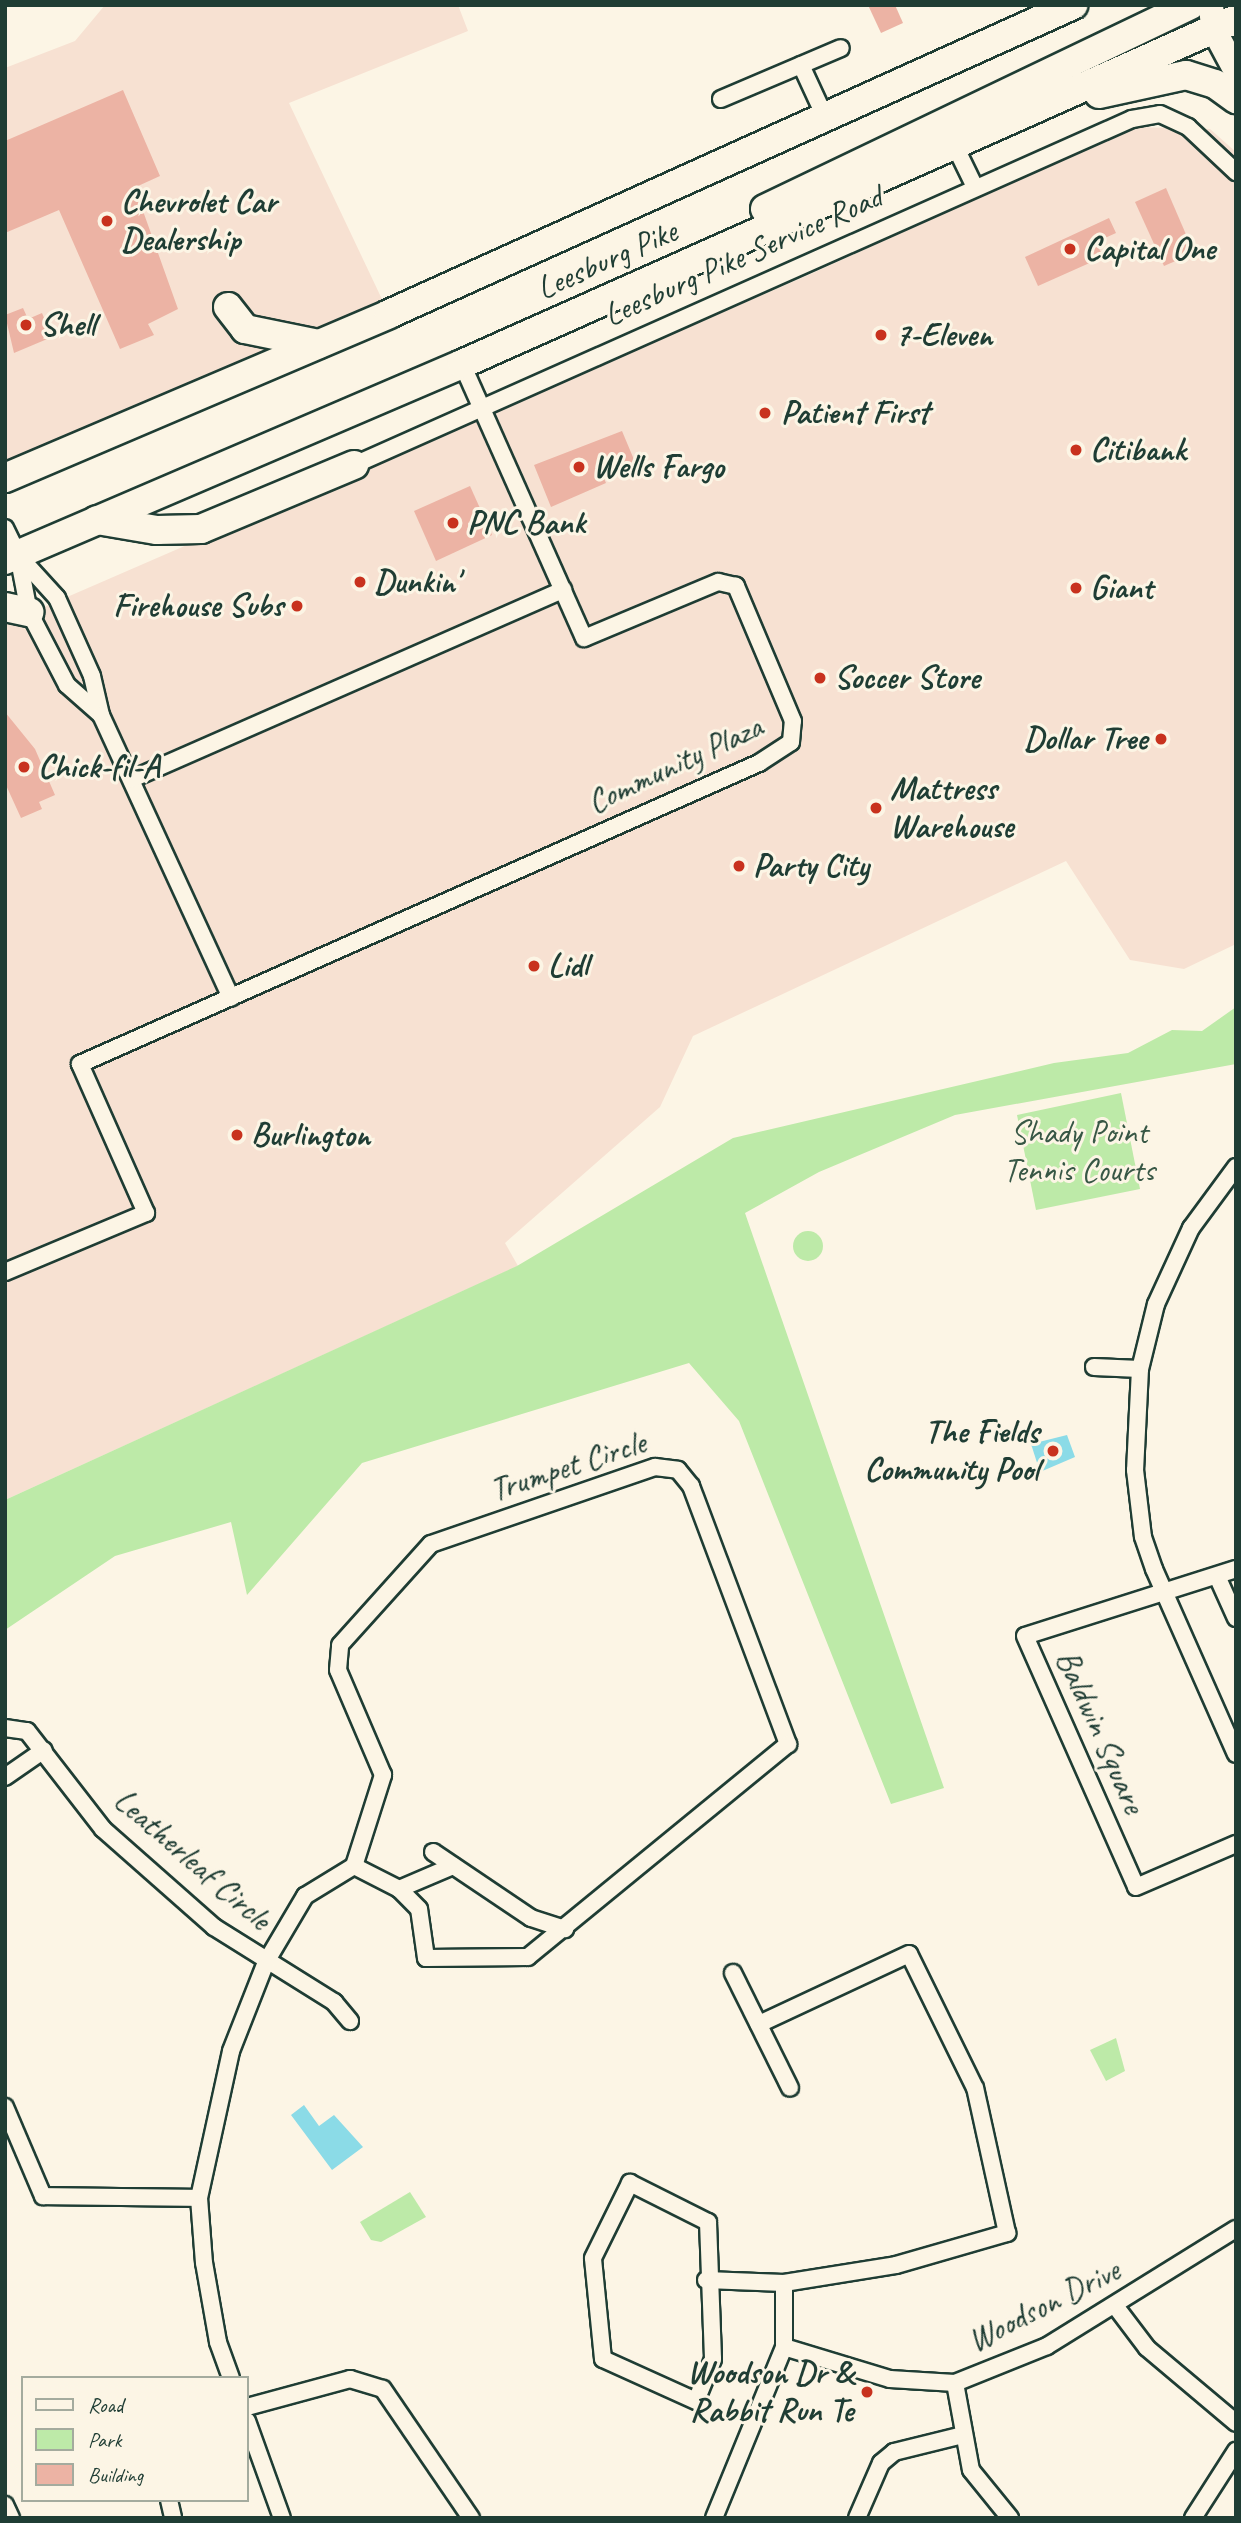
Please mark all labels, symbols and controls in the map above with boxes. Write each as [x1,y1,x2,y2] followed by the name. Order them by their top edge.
[598,177,888,335] street label: Leesburg Pike Service Road
[121,182,276,260] place label: Chevrolet Car Dealership
[531,212,683,308] street label: Leesburg Pike
[99,213,115,229] marker: Chevrolet Car Dealership
[1084,229,1215,269] place label: Capital One
[1062,241,1078,257] marker: Capital One
[40,305,95,345] place label: Shell
[895,315,992,355] place label: 7-Eleven
[18,317,34,333] marker: Shell
[873,327,889,343] marker: 7-Eleven
[781,393,929,433] place label: Patient First
[755,403,775,423] marker: Patient First
[1090,430,1186,470] place label: Citibank
[1068,442,1084,458] marker: Citibank
[593,447,725,487] place label: Wells Fargo
[571,459,587,475] marker: Wells Fargo
[467,503,585,543] place label: PNC Bank
[445,515,461,531] marker: PNC Bank
[374,562,459,602] place label: Dunkin'
[1090,568,1153,608] place label: Giant
[352,574,368,590] marker: Dunkin'
[1068,580,1084,596] marker: Giant
[114,586,283,626] place label: Firehouse Subs
[289,598,305,614] marker: Firehouse Subs
[834,658,979,698] place label: Soccer Store
[812,670,828,686] marker: Soccer Store
[581,707,769,823] street label: Community Plaza
[1024,719,1147,759] place label: Dollar Tree
[1153,731,1169,747] marker: Dollar Tree
[38,747,159,787] place label: Chick-fil-A
[16,759,32,775] marker: Chick-fil-A
[890,769,1013,847] place label: Mattress Warehouse
[868,800,884,816] marker: Mattress Warehouse
[753,846,868,886] place label: Party City
[731,858,747,874] marker: Party City
[548,946,588,986] place label: Lidl
[526,958,542,974] marker: Lidl
[1003,1113,1155,1191] park label: Shady Point Tennis Courts
[251,1115,370,1155] place label: Burlington
[229,1127,245,1143] marker: Burlington
[864,1412,1039,1490] place label: The Fields Community Pool
[486,1423,650,1511] street label: Trumpet Circle
[1045,1443,1061,1459] marker: The Fields Community Pool
[1047,1646,1153,1818] street label: Baldwin Square
[105,1781,279,1939] street label: Leatherleaf Circle
[961,2251,1127,2361] street label: Woodson Drive
[687,2353,853,2431] place label: Woodson Dr & Rabbit Run Te
[21,2376,248,2502] legend
[859,2384,875,2400] marker: Woodson Dr & Rabbit Run Te
[88,2392,123,2418] text: Road
[88,2427,121,2453] text: Park
[88,2462,143,2488] text: Building

